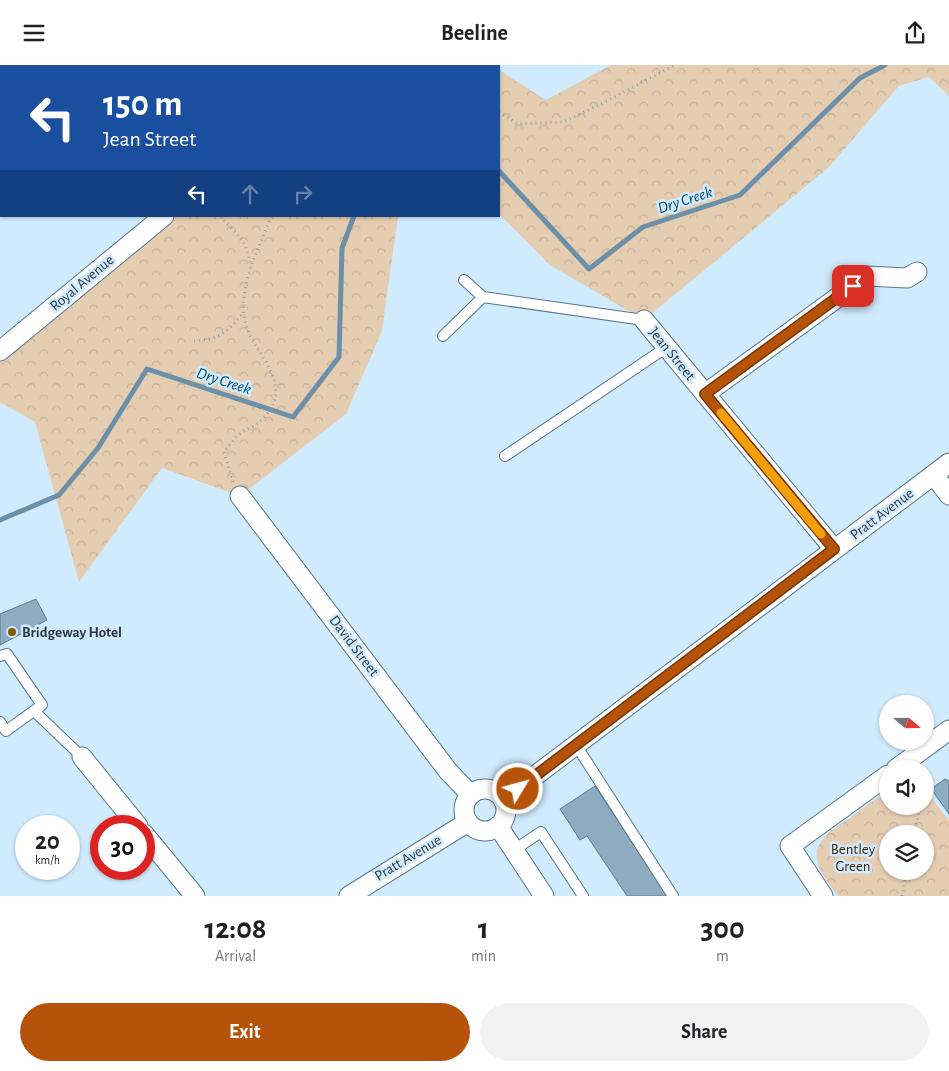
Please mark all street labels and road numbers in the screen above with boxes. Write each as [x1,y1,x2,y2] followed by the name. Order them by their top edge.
[47,252,117,314] street label: Royal Avenue
[646,325,698,384] street label: Jean Street
[848,485,917,543] street label: Pratt Avenue
[326,613,382,679] street label: David Street
[372,832,444,884] street label: Pratt Avenue

